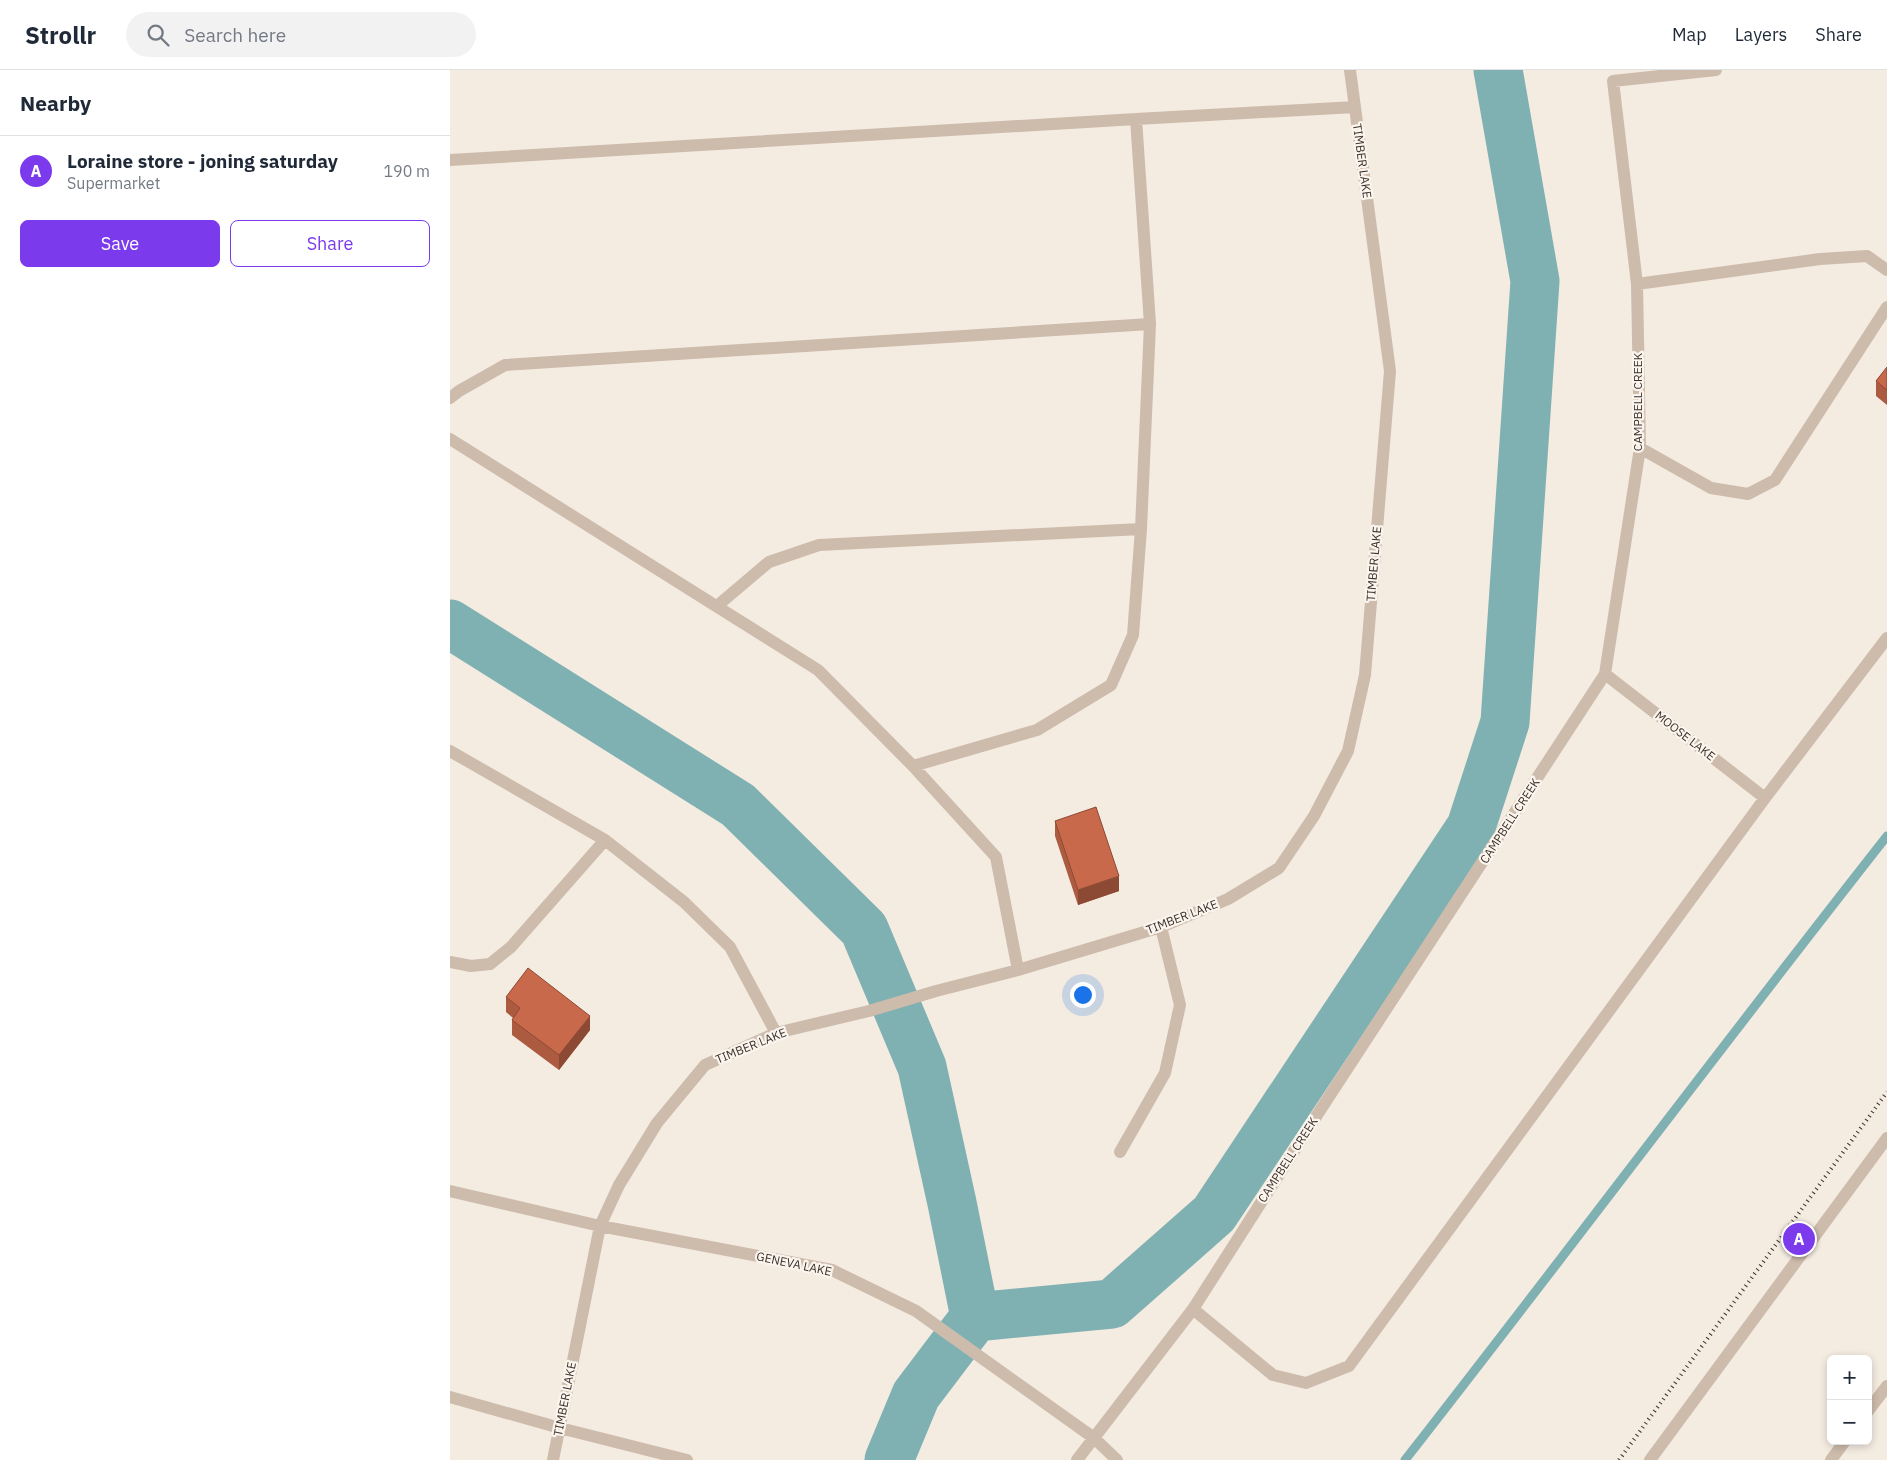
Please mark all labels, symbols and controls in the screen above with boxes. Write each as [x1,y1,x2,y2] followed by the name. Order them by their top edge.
[126,12,476,57] search box
[25,19,96,51] text: Strollr
[144,21,172,49] icon: search
[184,23,286,47] text: Search here
[1672,23,1707,46] text: Map
[1735,23,1787,46] text: Layers
[1815,23,1862,46] text: Share
[20,89,91,117] text: Nearby
[1350,123,1375,199] street label: TIMBER LAKE
[67,149,338,173] text: Loraine store - joning saturday
[31,161,41,181] text: A
[383,161,430,181] text: 190 m
[67,173,160,193] text: Supermarket
[20,220,220,267] button: Save
[230,220,430,267] button: Share
[1630,352,1645,451] street label: CAMPBELL CREEK
[1363,526,1384,602] street label: TIMBER LAKE
[1652,708,1718,764] street label: MOOSE LAKE
[1476,775,1543,866] street label: CAMPBELL CREEK
[1144,896,1220,937] street label: TIMBER LAKE
[1070,982,1096,1008] your location
[713,1024,788,1067] street label: TIMBER LAKE
[1254,1114,1321,1205] street label: CAMPBELL CREEK
[1783,1220,1815,1258] pin: A
[755,1248,833,1279] street label: GENEVA LAKE
[1827,1355,1872,1445] map controls
[1827,1355,1872,1400] button: +
[550,1361,579,1437] street label: TIMBER LAKE
[1827,1400,1872,1445] button: −

